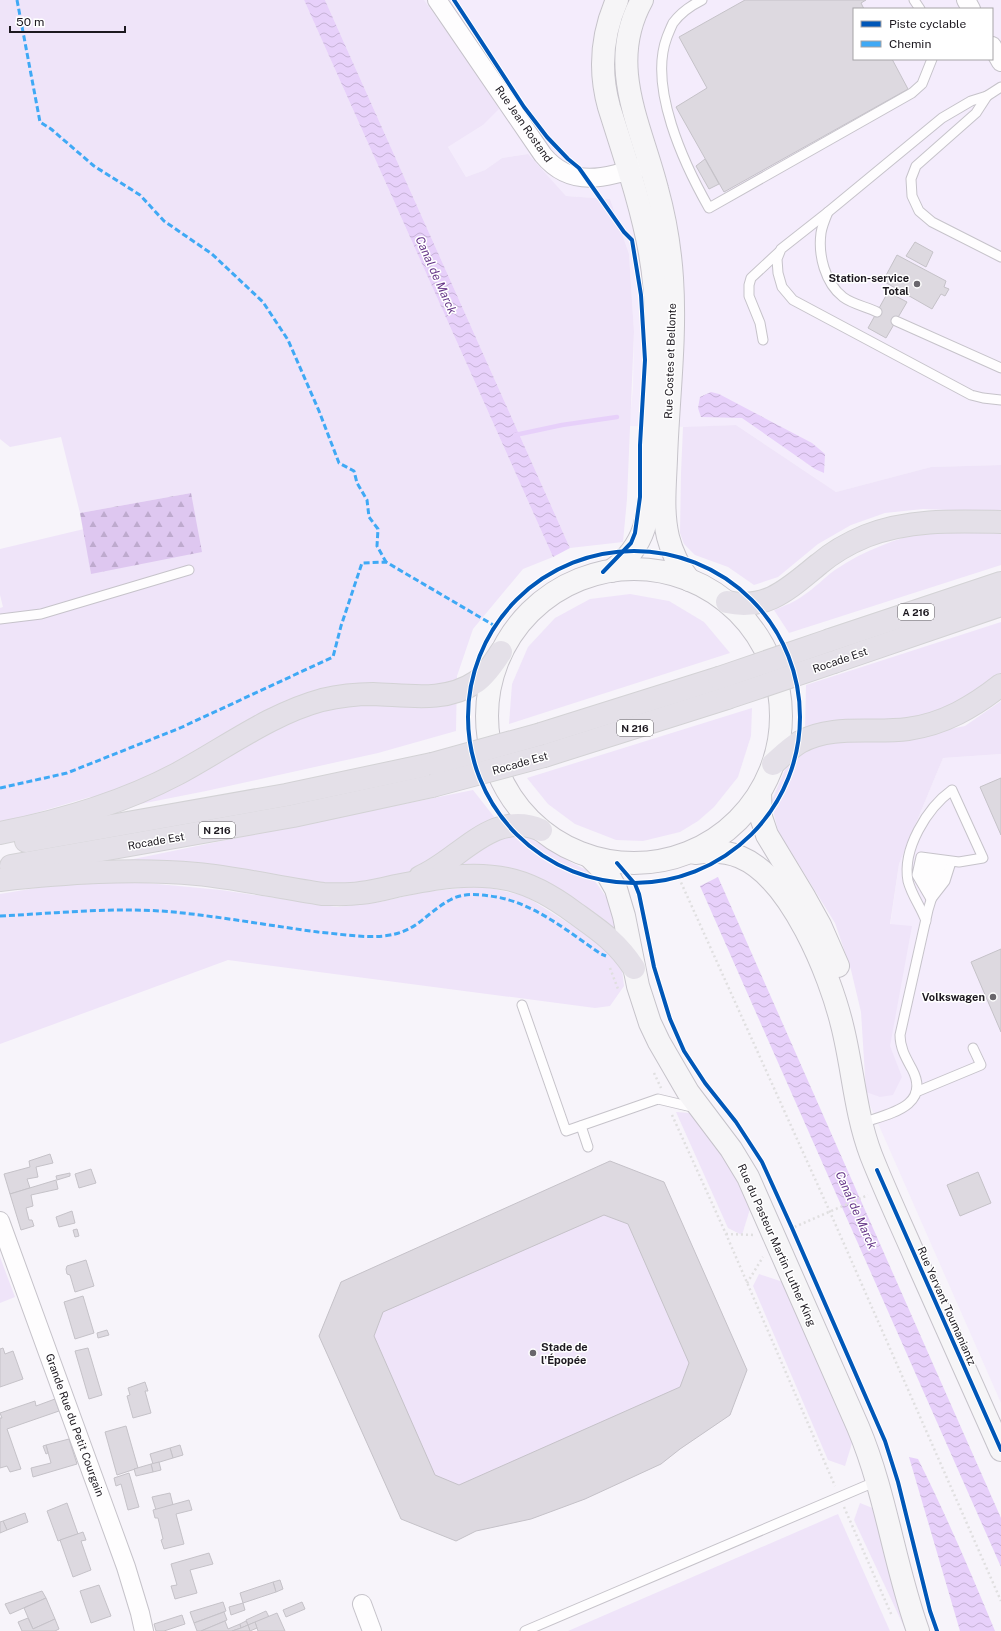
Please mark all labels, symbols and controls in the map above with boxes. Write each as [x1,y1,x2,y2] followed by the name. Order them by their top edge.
[10,8,125,34] scale bar
[853,8,993,60] legend
[16,15,44,29] text: 50 m
[889,17,966,31] text: Piste cyclable
[889,37,931,51] text: Chemin
[493,84,555,164] street label: Rue Jean Rostand
[413,234,460,317] water label: Canal de Marck
[828,272,909,297] place label: Station-service Total
[912,279,922,289] marker: Station-service Total
[662,303,678,419] street label: Rue Costes et Bellonte
[898,604,934,620] road number: A 216
[811,645,869,675] street label: Rocade Est
[617,720,653,736] road number: N 216
[491,749,549,777] street label: Rocade Est
[199,822,235,838] road number: N 216
[127,830,185,852] street label: Rocade Est
[922,991,985,1003] place label: Volkswagen
[988,992,998,1002] marker: Volkswagen
[736,1162,818,1328] street label: Rue du Pasteur Martin Luther King
[833,1169,880,1252] water label: Canal de Marck
[915,1245,979,1367] street label: Rue Yervant Toumaniantz
[541,1341,588,1366] place label: Stade de l'Épopée
[528,1348,538,1358] marker: Stade de l'Épopée
[44,1352,106,1498] street label: Grande Rue du Petit Courgain

